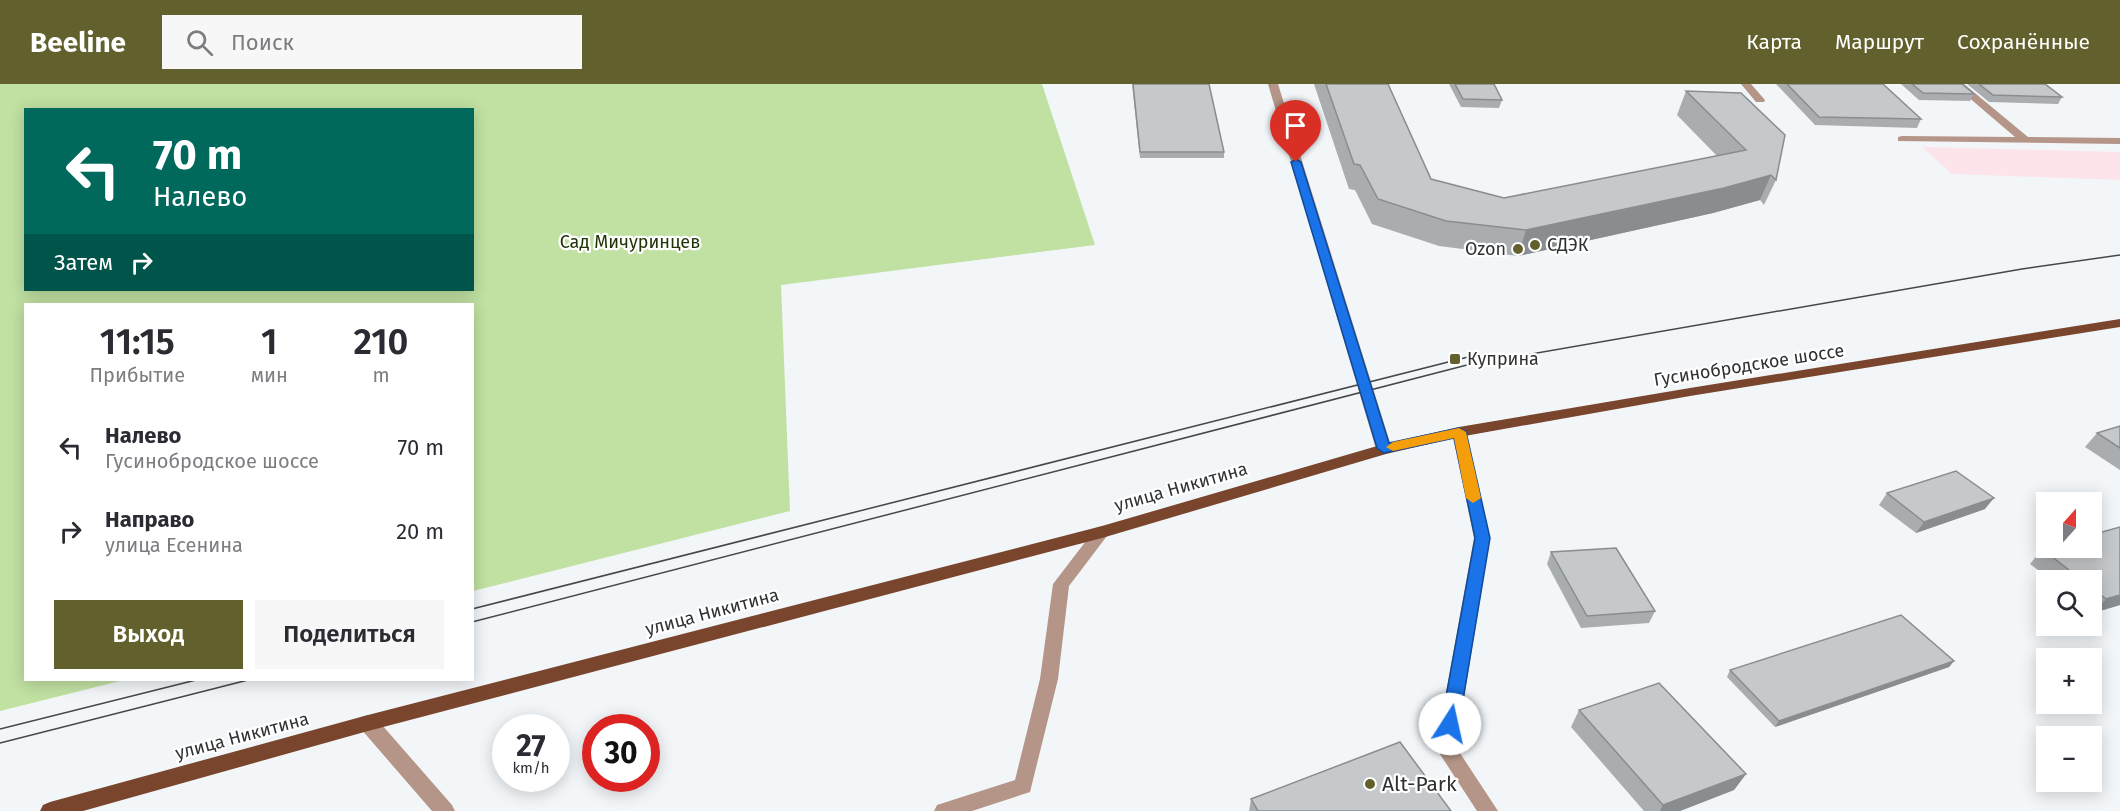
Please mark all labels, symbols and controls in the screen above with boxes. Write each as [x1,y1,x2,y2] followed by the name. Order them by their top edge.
[162,15,582,69] search box
[30,26,126,59] text: Beeline
[183,26,216,59] icon: search
[231,29,294,56] text: Поиск
[1746,29,1802,55] text: Карта
[1835,29,1924,55] text: Маршрут
[1957,29,2090,55] text: Сохранённые
[1270,100,1321,162] pin
[1279,109,1312,142] icon: arrive
[153,130,242,180] text: 70 m
[54,132,132,210] icon: left
[153,181,247,213] text: Налево
[560,231,700,253] park label: Сад Мичуринцев
[1547,234,1589,256] place label: СДЭК
[1465,238,1506,260] place label: Ozon
[1528,238,1542,252] marker: СДЭК
[1511,242,1525,256] marker: Ozon
[125,246,158,279] icon: right
[54,249,113,276] text: Затем
[100,320,175,364] text: 11:15
[261,320,278,364] text: 1
[354,320,408,364] text: 210
[1652,339,1846,391] street label: Гусинобродское шоссе
[1467,348,1539,370] place label: Куприна
[1448,352,1462,366] marker: Куприна
[90,363,185,387] text: Прибытие
[251,363,288,387] text: мин
[372,363,390,387] text: m
[105,422,181,449] text: Налево
[54,431,87,464] icon: left
[398,434,444,461] text: 70 m
[105,449,319,473] text: Гусинобродское шоссе
[1112,457,1250,517] street label: улица Никитина
[2036,492,2102,558] north arrow
[2036,492,2102,792] map controls
[105,506,194,533] text: Направо
[54,515,87,548] icon: right
[396,518,444,545] text: 20 m
[105,533,243,557] text: улица Есенина
[2036,570,2102,636] button: search
[643,584,781,640] street label: улица Никитина
[54,600,243,669] button: Выход
[255,600,444,669] button: Поделиться
[2036,648,2102,714] button: +
[1418,692,1482,756] position arrow
[173,708,311,764] street label: улица Никитина
[582,714,660,792] speed limit sign: 30
[2036,726,2102,792] button: −
[516,728,546,764] text: 27
[512,759,550,777] text: km/h
[1382,771,1457,797] place label: Alt-Park
[1363,777,1377,791] marker: Alt-Park

